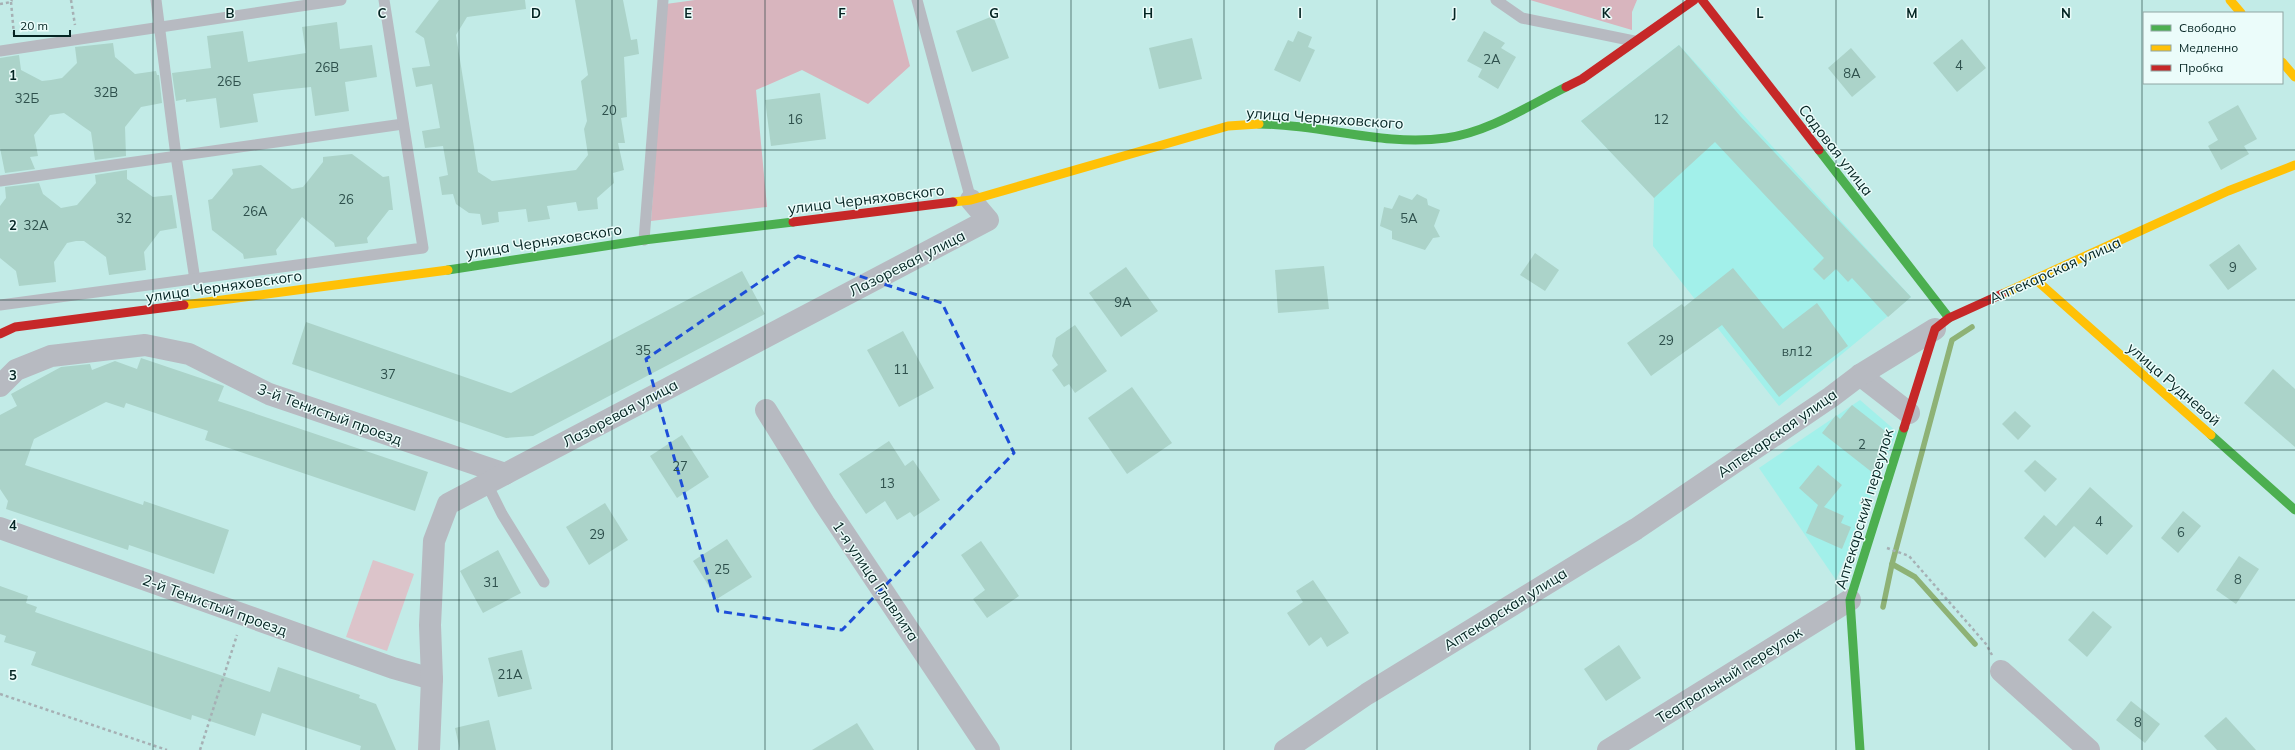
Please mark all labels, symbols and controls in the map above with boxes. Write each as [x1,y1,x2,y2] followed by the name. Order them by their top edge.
[226,5,235,21] text: B
[378,5,387,21] text: C
[531,5,541,21] text: D
[684,5,692,21] text: E
[838,5,846,21] text: F
[989,5,999,21] text: G
[1143,5,1153,21] text: H
[1298,5,1302,21] text: I
[1452,5,1456,21] text: J
[1602,5,1612,21] text: K
[1756,5,1764,21] text: L
[1906,5,1918,21] text: M
[2061,5,2071,21] text: N
[14,12,70,38] scale bar
[2143,12,2283,84] legend
[20,18,48,33] text: 20 m
[2179,20,2236,35] text: Свободно
[2179,40,2238,55] text: Медленно
[1483,51,1501,67] house number: 2А
[1955,57,1963,73] house number: 4
[315,59,339,75] house number: 26В
[2179,60,2223,75] text: Пробка
[1843,65,1861,81] house number: 8А
[9,67,17,83] text: 1
[217,73,241,89] house number: 26Б
[94,84,118,100] house number: 32В
[15,90,39,106] house number: 32Б
[1795,101,1877,199] street label: Садовая улица
[601,102,617,118] house number: 20
[1246,103,1404,133] street label: улица Черняховского
[787,111,803,127] house number: 16
[1653,111,1669,127] house number: 12
[787,180,945,218] street label: улица Черняховского
[338,191,354,207] house number: 26
[242,203,268,219] house number: 26А
[116,210,132,226] house number: 32
[1400,210,1418,226] house number: 5А
[9,217,17,233] text: 2
[23,217,49,233] house number: 32А
[465,219,623,263] street label: улица Черняховского
[846,226,968,300] street label: Лазоревая улица
[1986,232,2124,308] street label: Аптекарская улица
[2229,259,2237,275] house number: 9
[145,266,303,306] street label: улица Черняховского
[1114,294,1132,310] house number: 9А
[1658,332,1674,348] house number: 29
[2123,338,2225,430] street label: улица Рудневой
[635,342,651,358] house number: 35
[1782,343,1812,359] house number: вл12
[893,361,909,377] house number: 11
[380,366,396,382] house number: 37
[9,367,17,383] text: 3
[559,375,681,451] street label: Лазоревая улица
[255,379,405,449] street label: 3-й Тенистый проезд
[1713,384,1841,482] street label: Аптекарская улица
[1831,426,1898,591] street label: Аптекарский переулок
[1858,436,1866,452] house number: 2
[672,458,688,474] house number: 27
[879,475,895,491] house number: 13
[2095,513,2103,529] house number: 4
[9,517,17,533] text: 4
[829,517,923,645] street label: 1-я улица Главлита
[2177,524,2185,540] house number: 6
[589,526,605,542] house number: 29
[714,561,730,577] house number: 25
[1440,563,1570,655] street label: Аптекарская улица
[140,570,290,640] street label: 2-й Тенистый проезд
[2234,571,2242,587] house number: 8
[483,574,499,590] house number: 31
[1653,622,1806,728] street label: Театральный переулок
[497,666,523,682] house number: 21А
[9,667,17,683] text: 5
[2134,714,2142,730] house number: 8

